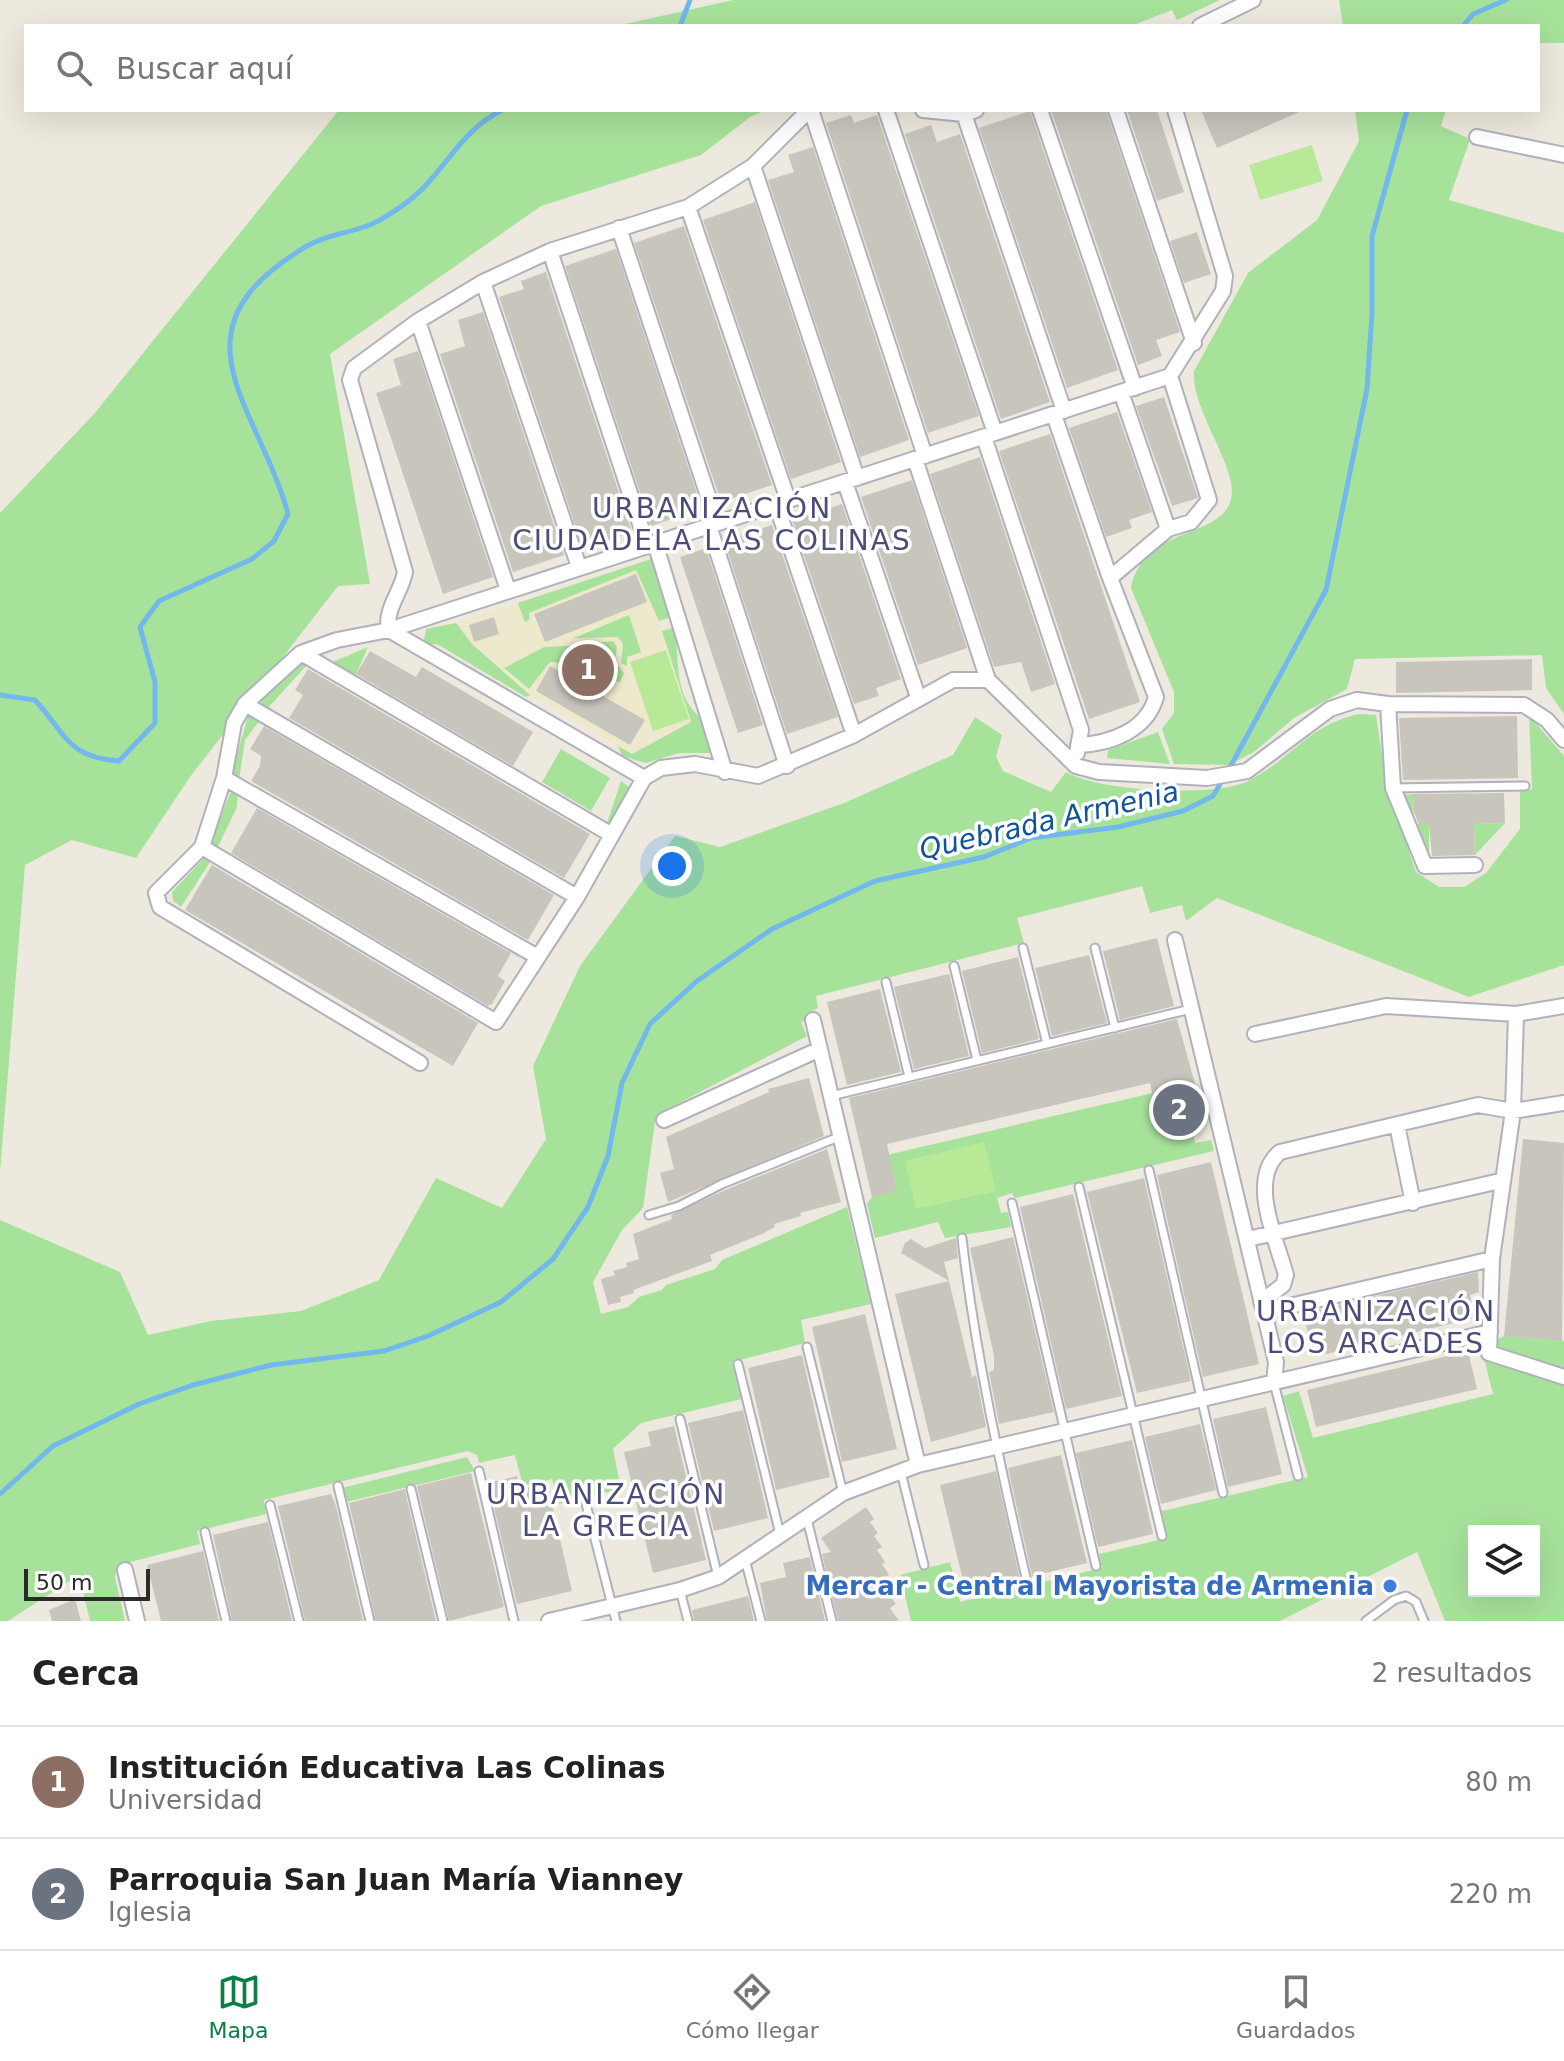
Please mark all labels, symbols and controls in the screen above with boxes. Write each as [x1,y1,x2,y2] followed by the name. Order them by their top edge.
[24,24,1540,112] search box
[52,46,96,90] icon: search
[116,51,293,86] text: Buscar aquí
[512,491,912,557] district label: URBANIZACIÓN CIUDADELA LAS COLINAS
[562,640,614,700] pin: 1
[916,775,1182,866] water label: Quebrada Armenia
[652,846,692,886] your location
[1153,1080,1205,1140] pin: 2
[1256,1294,1496,1360] district label: URBANIZACIÓN LOS ARCADES
[486,1477,726,1543] district label: URBANIZACIÓN LA GRECIA
[1468,1525,1540,1597] map controls
[1468,1525,1540,1597] button: layers
[24,1565,150,1601] scale bar
[36,1570,92,1595] text: 50 m
[805,1571,1374,1601] place label: Mercar - Central Mayorista de Armenia
[1381,1577,1399,1595] marker: Mercar - Central Mayorista de Armenia
[32,1653,140,1693] text: Cerca
[1372,1658,1532,1688] text: 2 resultados
[108,1750,666,1785] text: Institución Educativa Las Colinas
[49,1767,67,1797] text: 1
[1465,1767,1532,1797] text: 80 m
[108,1785,263,1815] text: Universidad
[108,1862,683,1897] text: Parroquia San Juan María Vianney
[49,1879,67,1909] text: 2
[1449,1879,1532,1909] text: 220 m
[108,1897,192,1927] text: Iglesia
[209,1970,269,2043] tab: Mapa
[686,1970,819,2043] tab: Cómo llegar
[1236,1970,1355,2043] tab: Guardados

